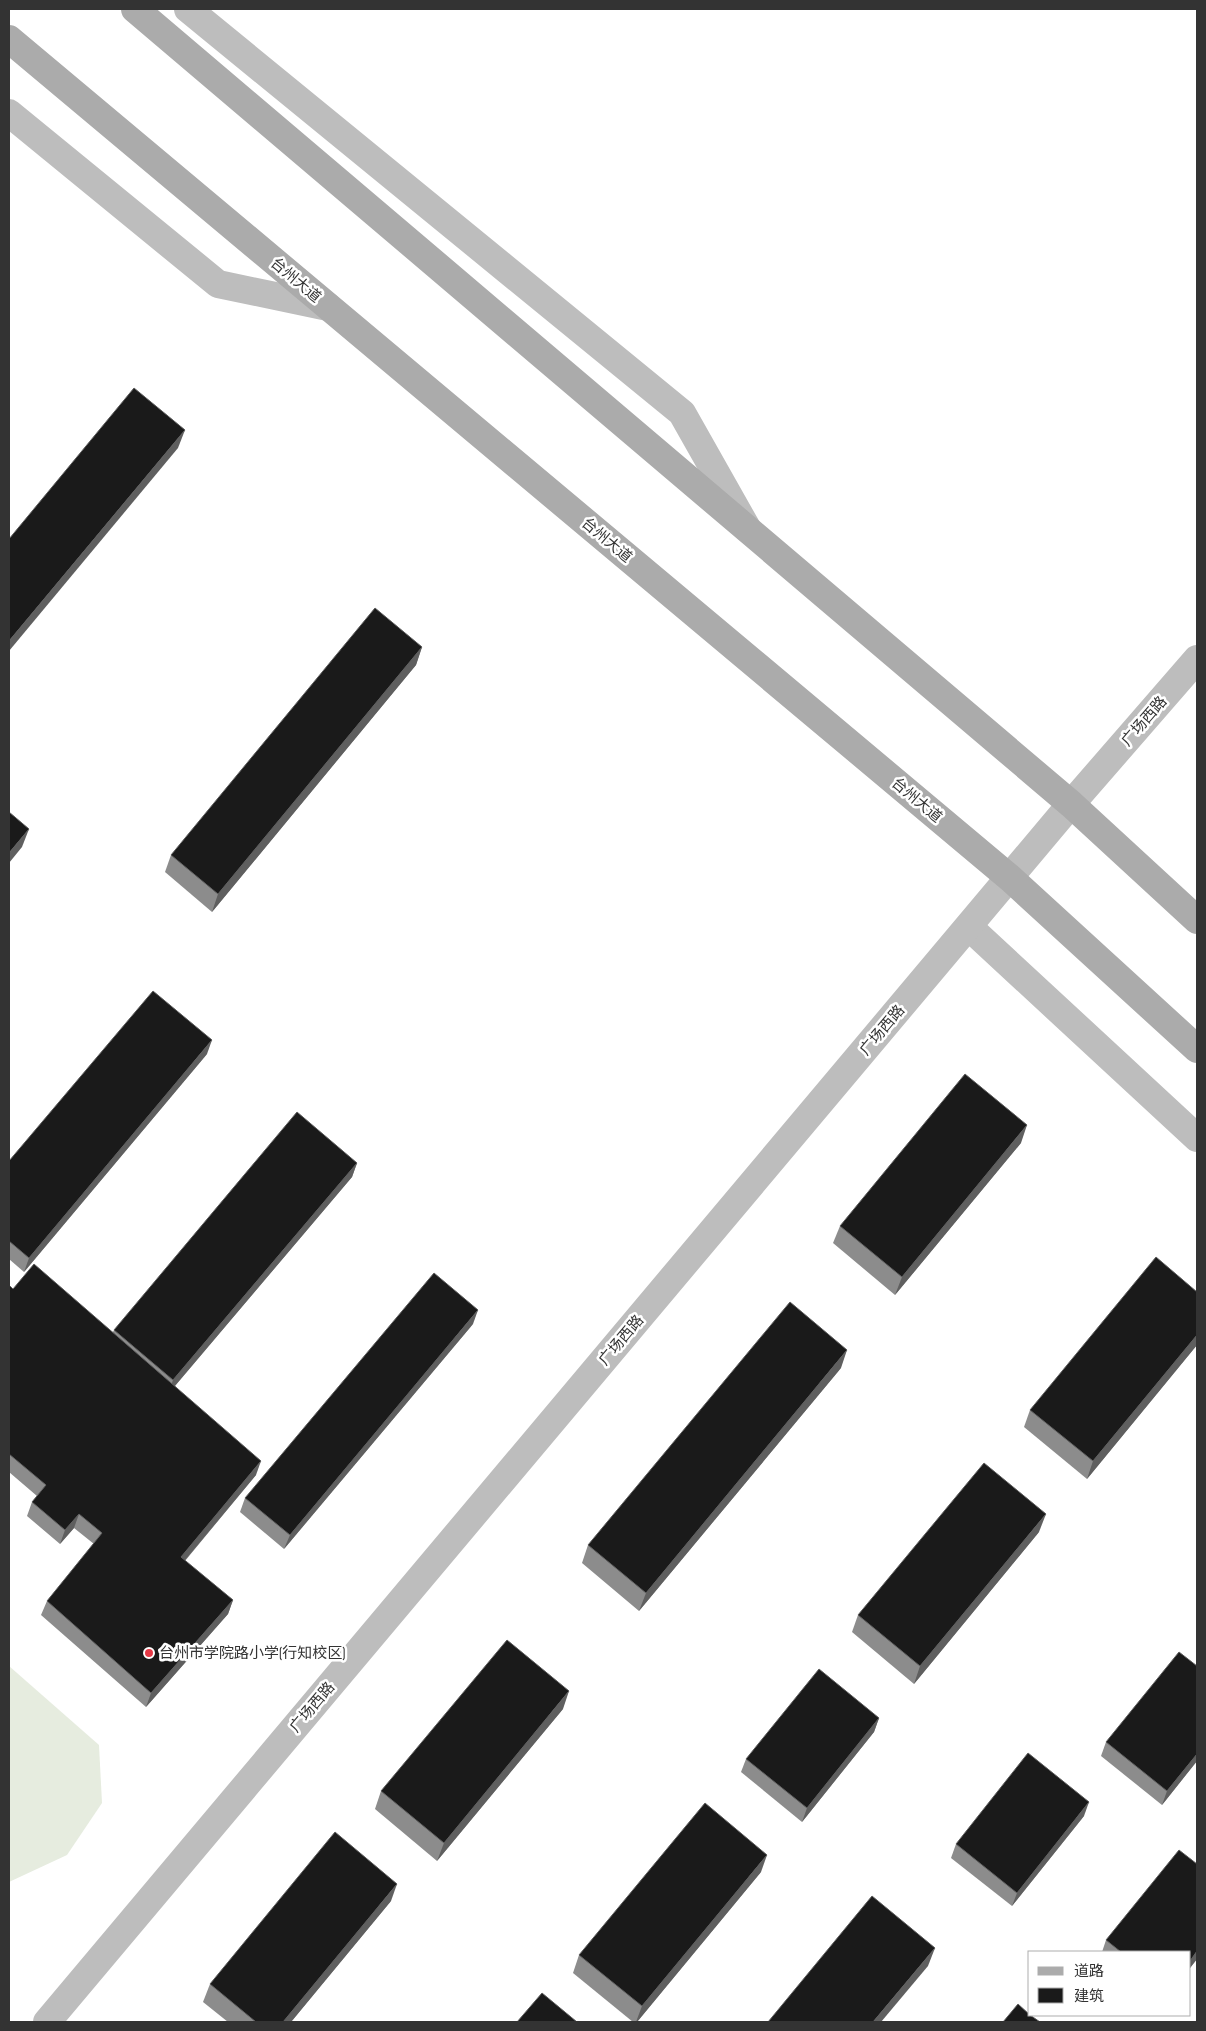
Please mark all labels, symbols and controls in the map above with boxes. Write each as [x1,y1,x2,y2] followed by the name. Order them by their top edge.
[267,254,325,307] street label: 台州大道
[578,514,636,567] street label: 台州大道
[1118,692,1171,750] street label: 广场西路
[888,774,946,827] street label: 台州大道
[856,1001,909,1059] street label: 广场西路
[595,1311,648,1369] street label: 广场西路
[159,1644,346,1663] place label: 台州市学院路小学(行知校区)
[143,1647,155,1659] marker: 台州市学院路小学(行知校区)
[286,1678,339,1736] street label: 广场西路
[1028,1951,1191,2016] legend
[1074,1962,1104,1981] text: 道路
[1074,1987,1104,2006] text: 建筑

